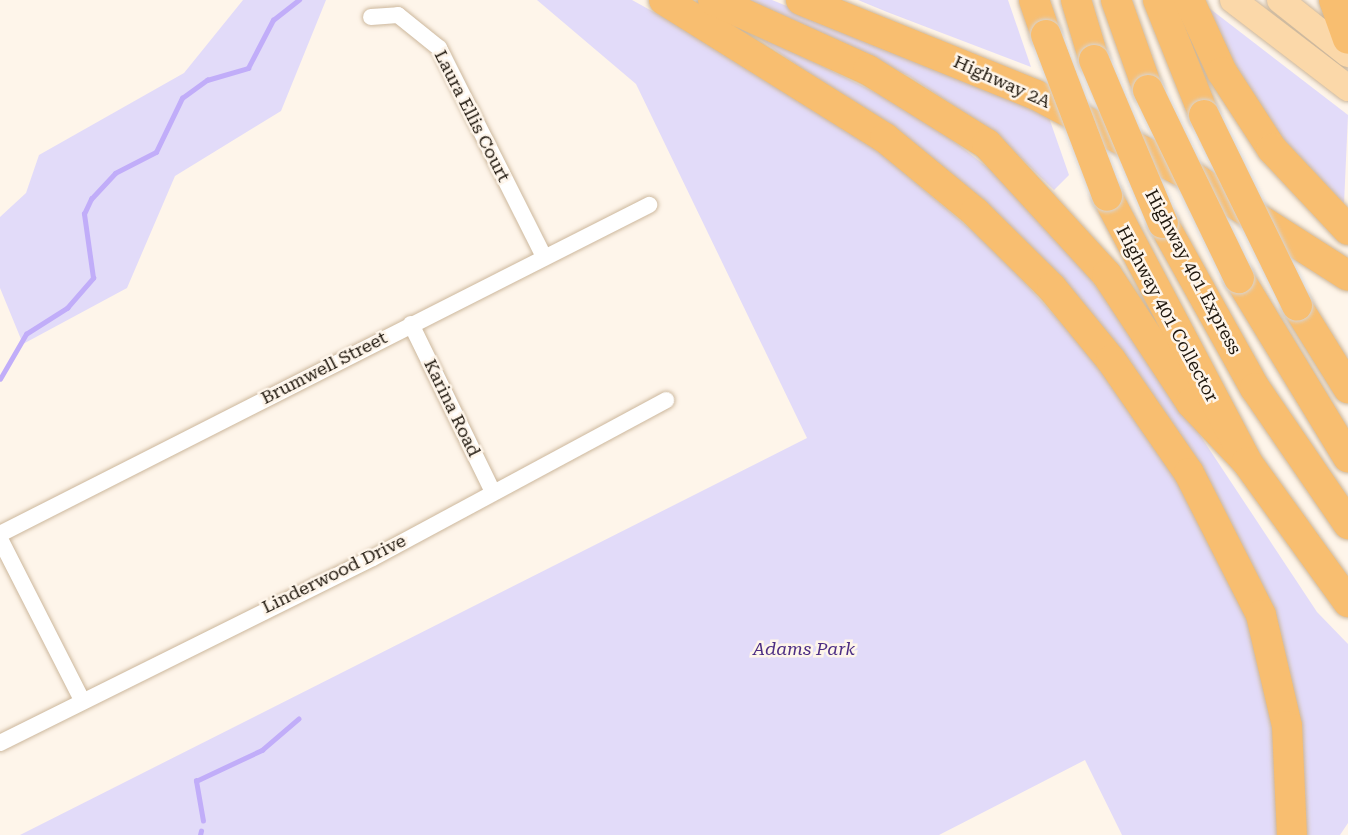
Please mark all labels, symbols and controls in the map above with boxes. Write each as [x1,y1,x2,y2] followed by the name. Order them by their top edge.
[429,46,515,186] street label: Laura Ellis Court
[950,51,1054,113] street label: Highway 2A
[1140,186,1246,358] street label: Highway 401 Express
[1111,222,1223,406] street label: Highway 401 Collector
[257,327,391,409] street label: Brumwell Street
[419,356,485,460] street label: Karina Road
[259,530,409,618] street label: Linderwood Drive
[753,638,855,660] park label: Adams Park

